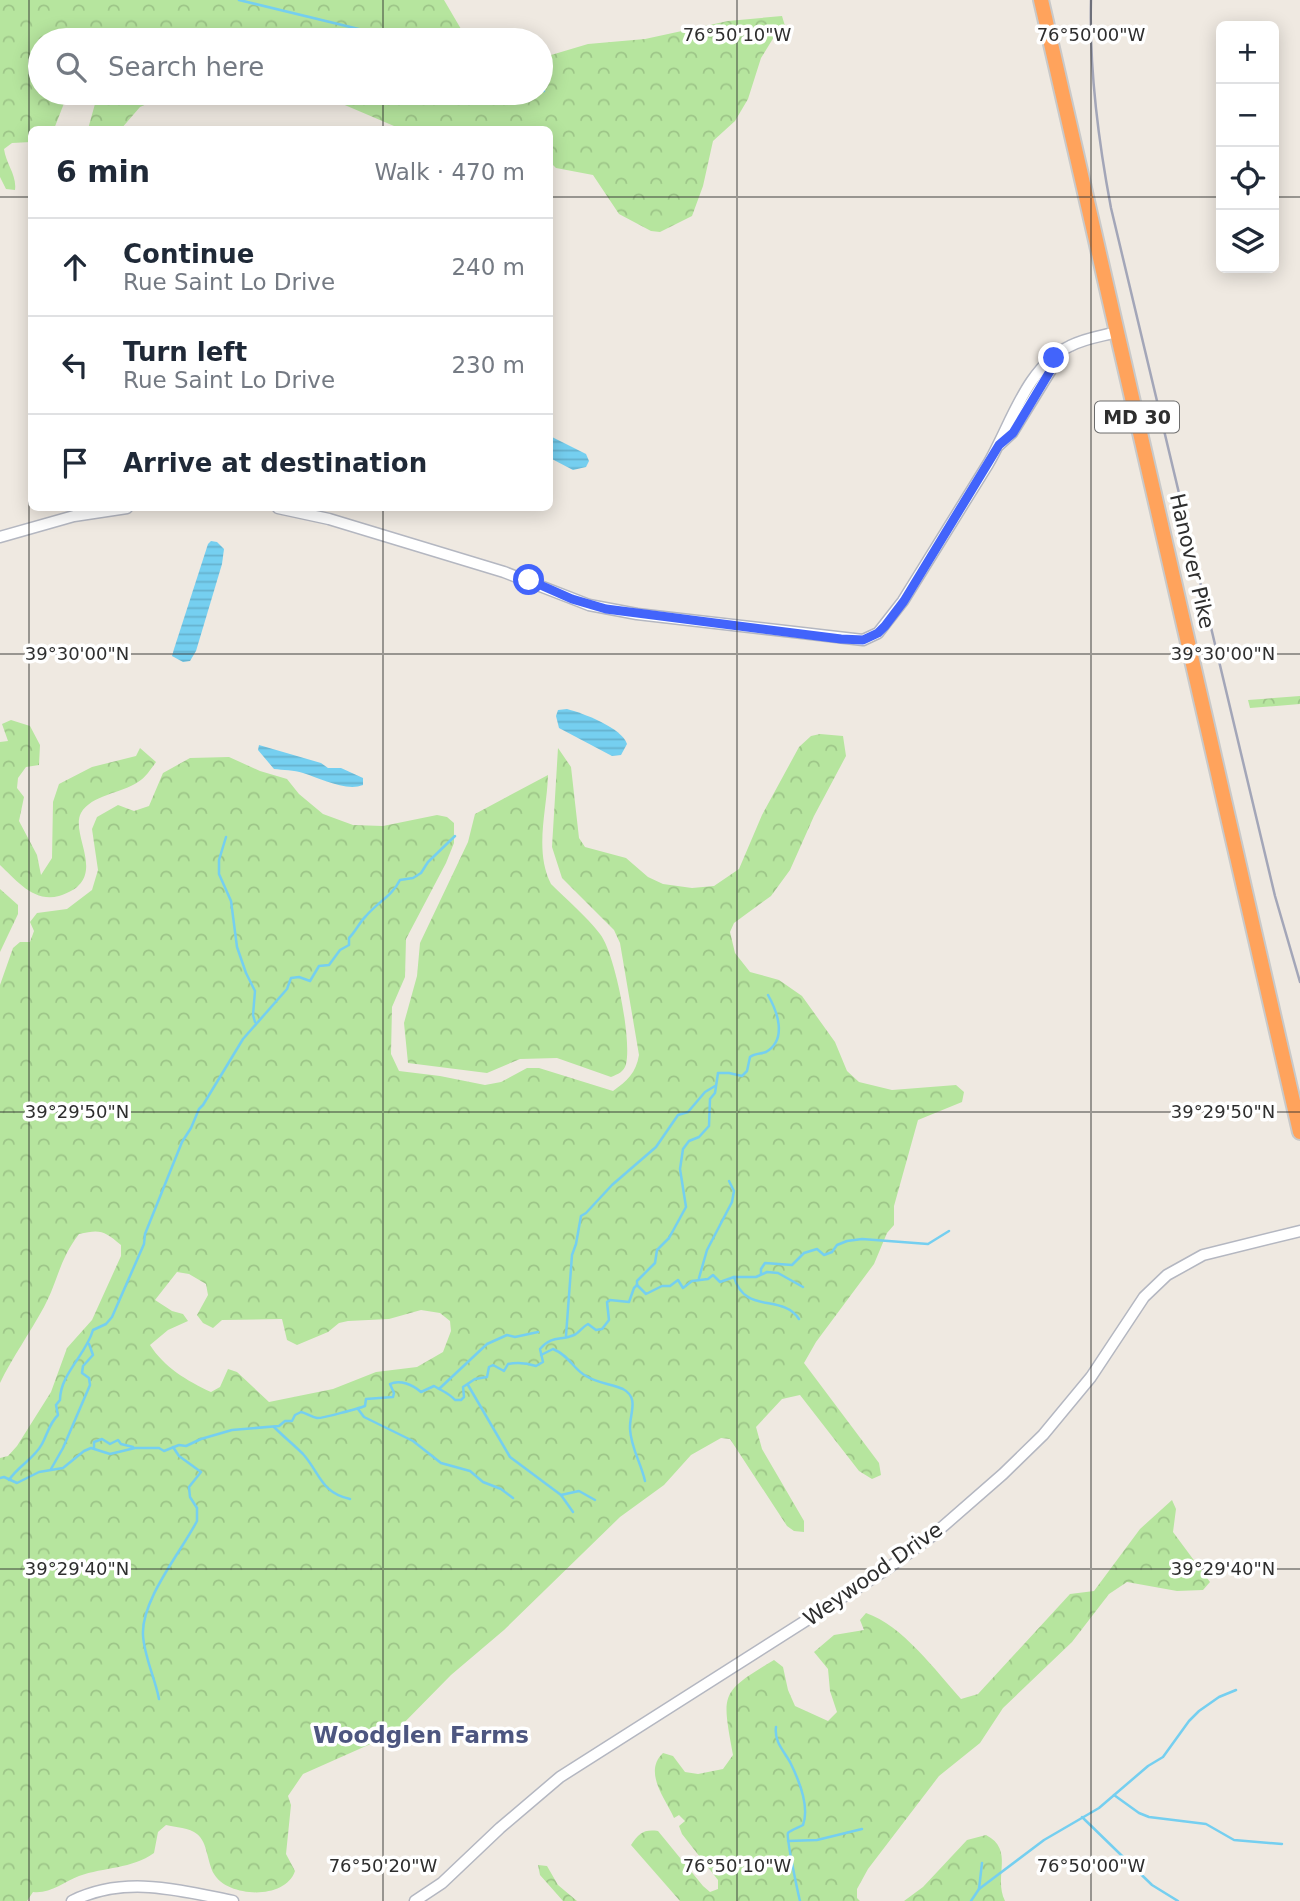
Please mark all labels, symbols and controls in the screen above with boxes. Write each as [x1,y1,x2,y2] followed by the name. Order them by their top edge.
[1216,21,1279,273] map controls
[1216,21,1279,84] button: +
[683,24,792,45] text: 76°50'10"W
[1037,24,1146,45] text: 76°50'00"W
[28,28,553,105] search box
[52,48,90,86] icon: search
[108,52,264,82] text: Search here
[1216,84,1279,147] button: −
[1216,147,1279,210] button: locate
[56,154,150,189] text: 6 min
[374,159,525,185] text: Walk · 470 m
[1216,210,1279,273] button: layers
[123,239,254,269] text: Continue
[56,248,94,286] icon: ahead
[451,254,525,280] text: 240 m
[123,269,335,295] text: Rue Saint Lo Drive
[123,337,247,367] text: Turn left
[1038,342,1069,373] route end
[56,346,94,384] icon: left
[451,352,525,378] text: 230 m
[123,367,335,393] text: Rue Saint Lo Drive
[1095,402,1179,432] road number: MD 30
[56,444,94,482] icon: arrive
[123,448,427,478] text: Arrive at destination
[1165,491,1219,631] street label: Hanover Pike
[513,564,544,595] route start
[25,643,129,664] text: 39°30'00"N
[1171,643,1275,664] text: 39°30'00"N
[25,1101,129,1122] text: 39°29'50"N
[1171,1101,1275,1122] text: 39°29'50"N
[799,1517,947,1631] street label: Weywood Drive
[25,1558,129,1579] text: 39°29'40"N
[1171,1558,1275,1579] text: 39°29'40"N
[313,1722,529,1748] district label: Woodglen Farms
[329,1855,438,1876] text: 76°50'20"W
[683,1855,792,1876] text: 76°50'10"W
[1037,1855,1146,1876] text: 76°50'00"W

